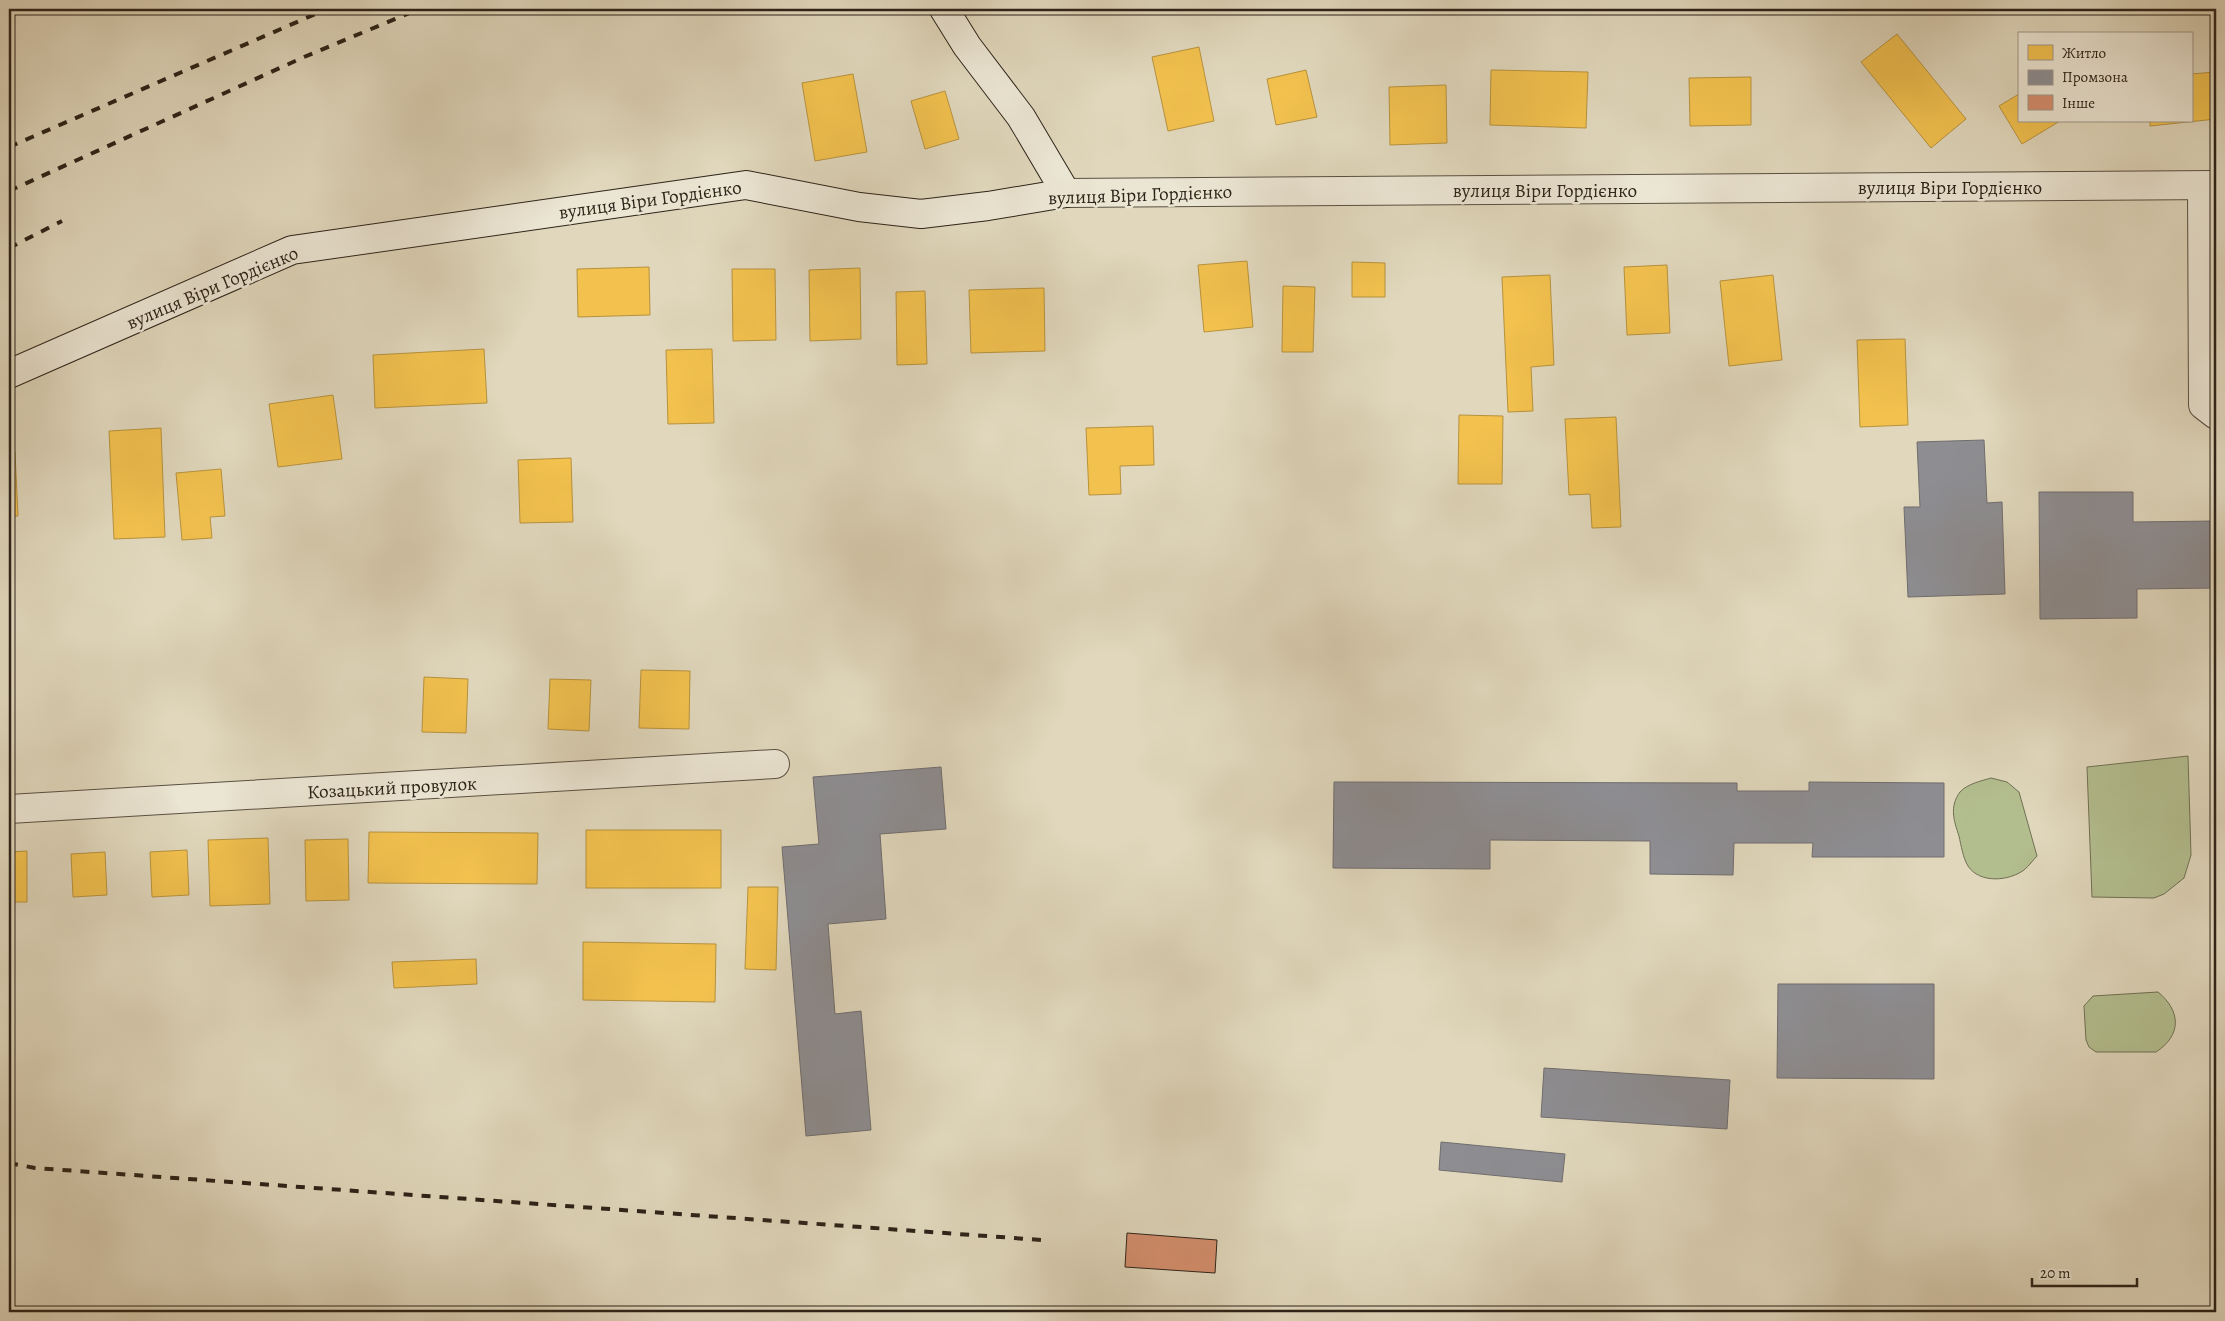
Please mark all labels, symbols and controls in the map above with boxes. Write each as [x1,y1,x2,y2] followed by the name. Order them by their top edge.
[2018,32,2192,122] legend
[2062,43,2106,63] text: Житло
[2062,67,2128,87] text: Промзона
[2062,93,2095,113] text: Інше
[557,174,743,226] street label: вулиця Віри Гордієнко
[1858,175,2042,201] street label: вулиця Віри Гордієнко
[1453,178,1637,204] street label: вулиця Віри Гордієнко
[1047,179,1233,211] street label: вулиця Віри Гордієнко
[122,240,302,336] street label: вулиця Віри Гордієнко
[307,771,478,805] street label: Козацький провулок
[2032,1256,2138,1288] scale bar
[2040,1263,2071,1283] text: 20 m

